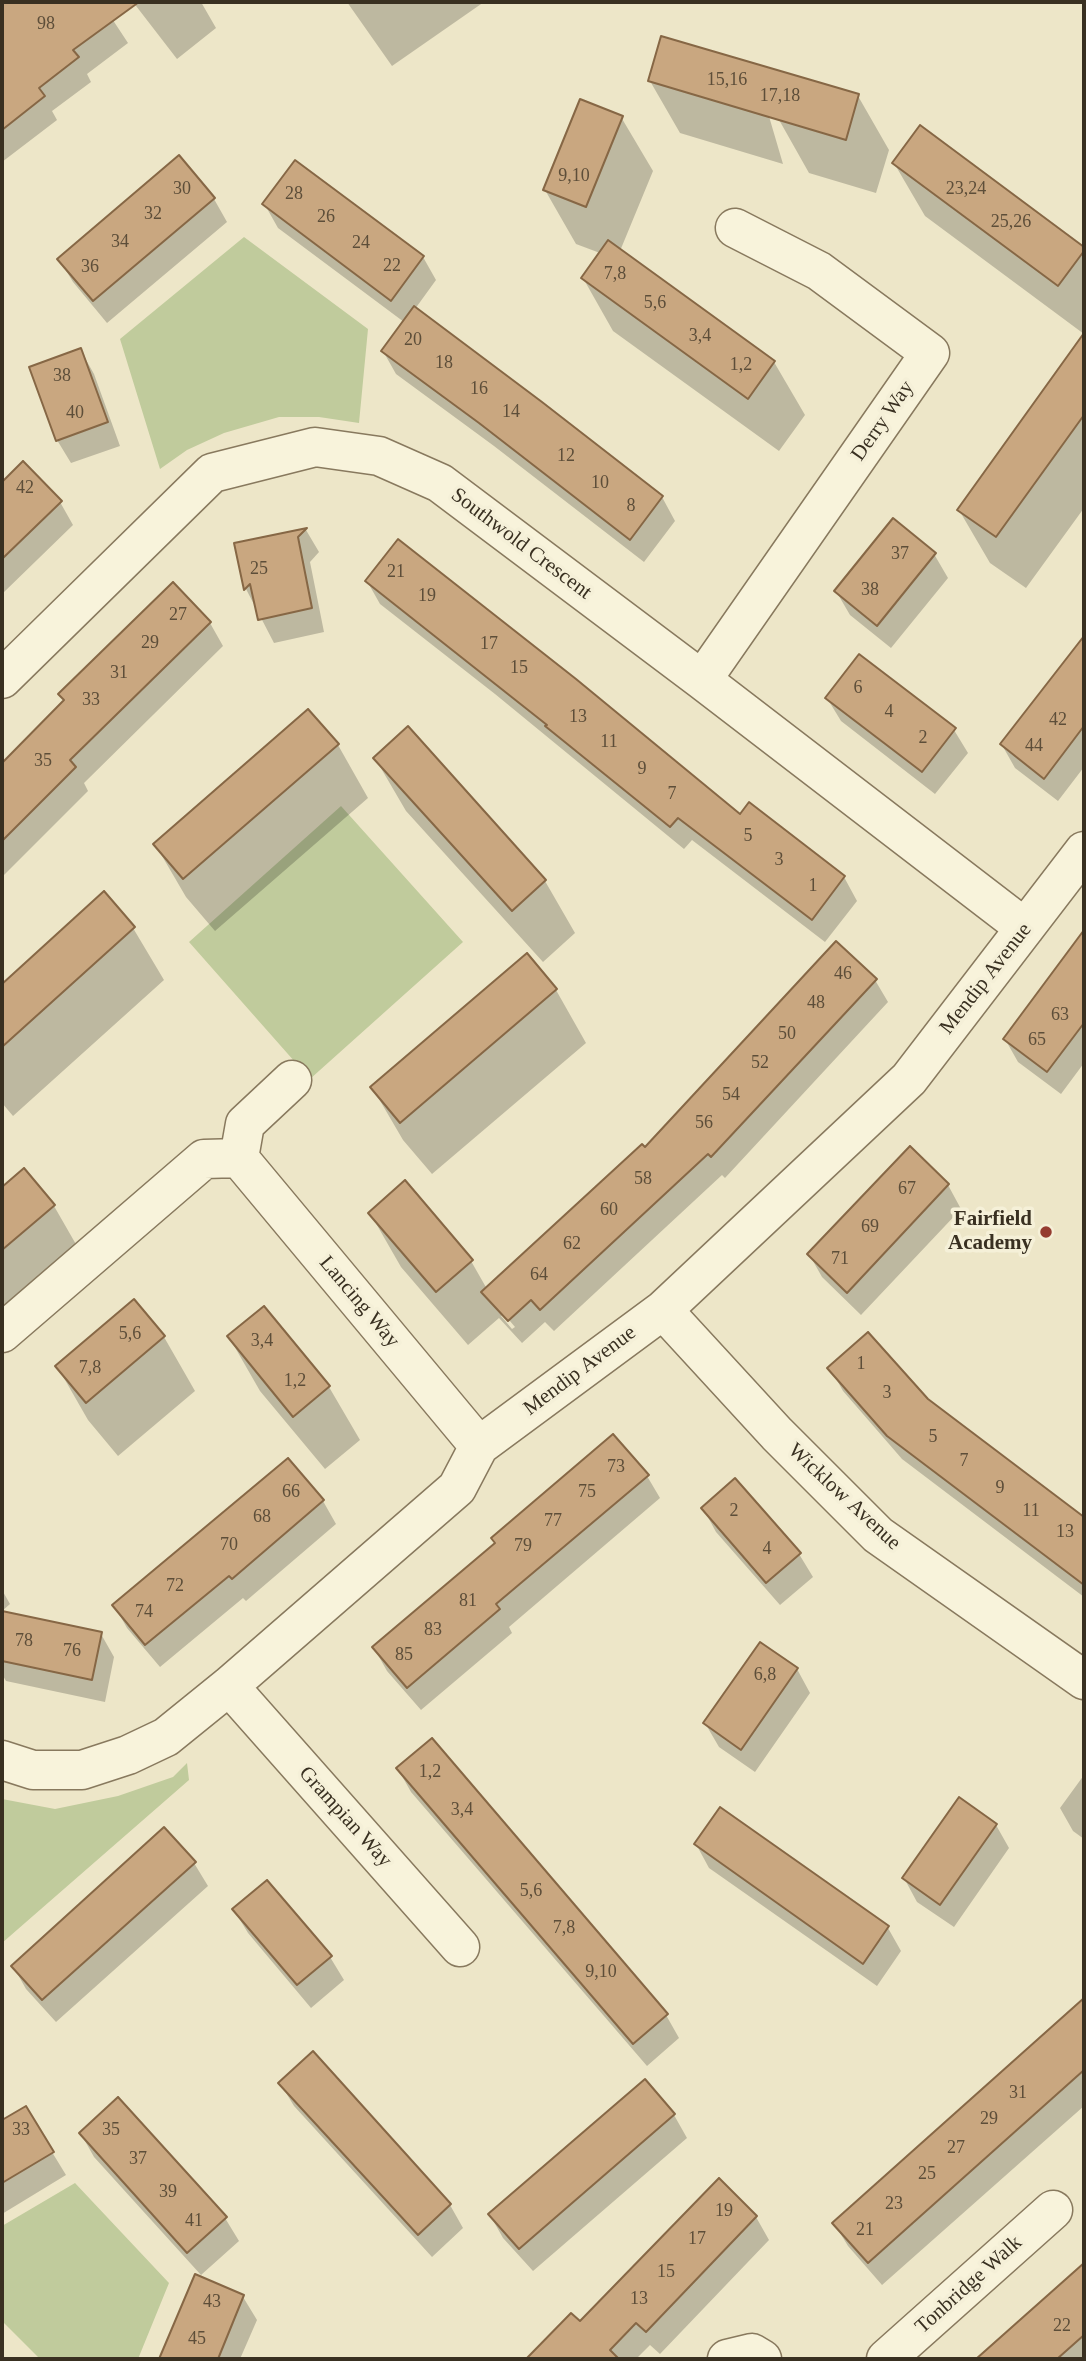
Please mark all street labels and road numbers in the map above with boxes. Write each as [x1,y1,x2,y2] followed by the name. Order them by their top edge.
[846,376,920,466] street label: Derry Way
[446,483,596,605] street label: Southwold Crescent
[935,918,1037,1040] street label: Mendip Avenue
[313,1251,405,1353] street label: Lancing Way
[519,1321,641,1421] street label: Mendip Avenue
[782,1438,906,1556] street label: Wicklow Avenue
[293,1761,397,1873] street label: Grampian Way
[910,2230,1028,2340] street label: Tonbridge Walk

